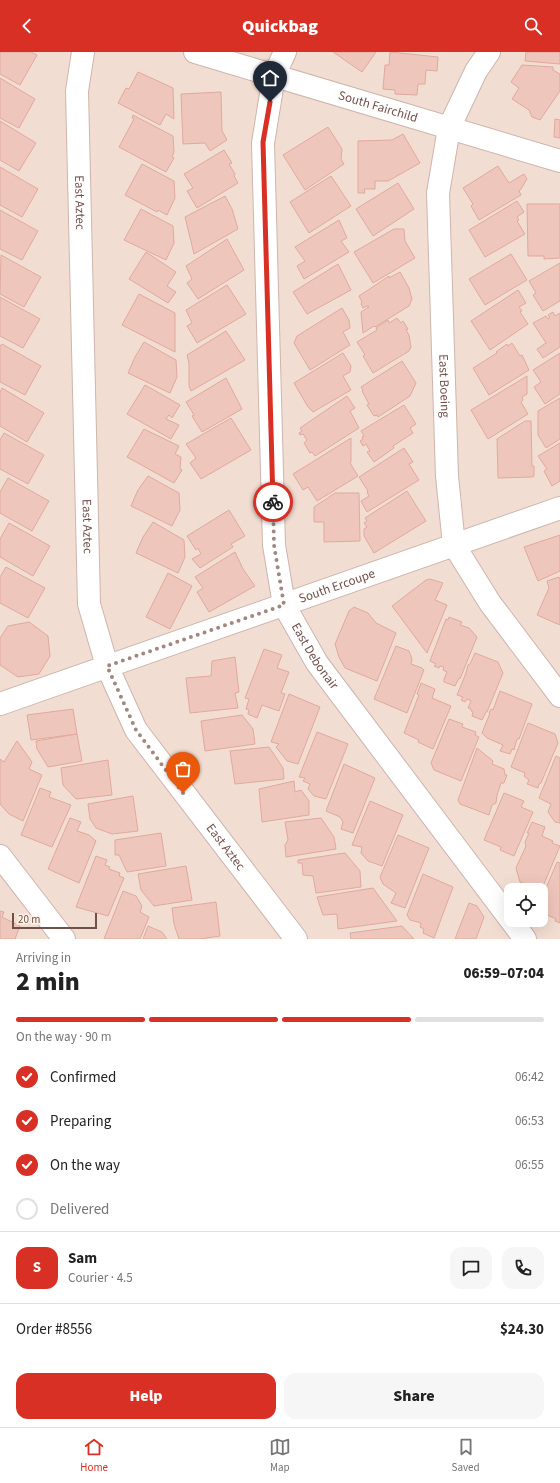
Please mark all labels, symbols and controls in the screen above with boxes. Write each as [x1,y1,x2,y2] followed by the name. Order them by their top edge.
[242,14,318,39] text: Quickbag
[16,15,38,37] icon: back
[522,15,544,37] icon: search
[253,61,287,102] pin
[259,67,281,89] icon: home
[336,86,420,127] street label: South Fairchild
[70,175,89,230] street label: East Aztec
[434,354,454,418] street label: East Boeing
[253,482,293,522] courier
[262,491,284,513] icon: bike
[78,499,97,554] street label: East Aztec
[296,564,378,608] street label: South Ercoupe
[287,620,343,693] street label: East Debonair
[166,752,200,793] pin
[172,758,194,780] icon: bag
[202,820,250,874] street label: East Aztec
[504,883,548,927] map controls
[504,883,548,927] button: locate
[12,911,97,930] scale bar
[18,912,40,927] text: 20 m
[16,949,71,967] text: Arriving in
[16,963,80,1000] text: 2 min
[463,963,544,984] text: 06:59–07:04
[16,1028,111,1046] text: On the way · 90 m
[16,1066,38,1088] icon: check
[50,1067,116,1088] text: Confirmed
[515,1068,544,1086] text: 06:42
[16,1110,38,1132] icon: check
[50,1111,111,1132] text: Preparing
[515,1112,544,1130] text: 06:53
[16,1154,38,1176] icon: check
[50,1155,120,1176] text: On the way
[515,1156,544,1174] text: 06:55
[50,1199,109,1220] text: Delivered
[450,1247,492,1289] button: chat
[502,1247,544,1289] button: phone
[68,1248,97,1269] text: Sam
[33,1257,41,1278] text: S
[68,1269,133,1287] text: Courier · 4.5
[16,1319,92,1340] text: Order #8556
[500,1319,544,1340] text: $24.30
[16,1373,276,1419] button: Help
[284,1373,544,1419] button: Share
[80,1436,108,1475] tab: Home
[269,1436,291,1475] tab: Map
[452,1436,480,1475] tab: Saved

